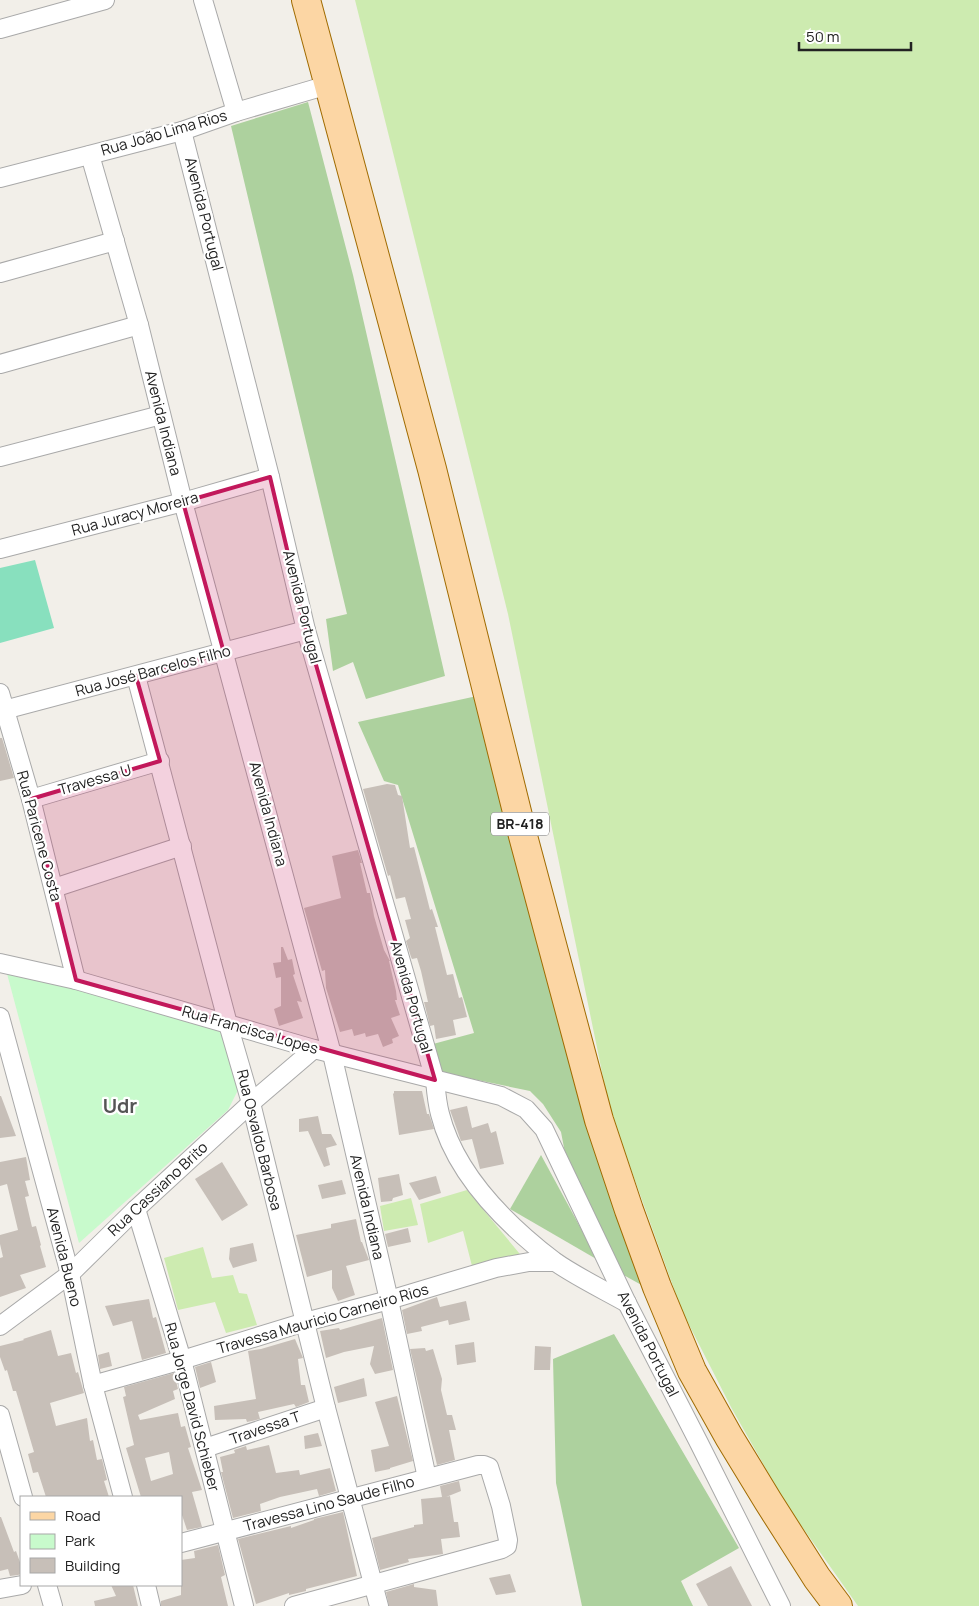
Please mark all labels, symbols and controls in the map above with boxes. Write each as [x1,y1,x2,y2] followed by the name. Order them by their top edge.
[799,20,912,52] scale bar
[806,26,840,47] text: 50 m
[98,104,230,161] street label: Rua João Lima Rios
[180,155,229,273] street label: Avenida Portugal
[140,368,187,478] street label: Avenida Indiana
[69,487,201,541] street label: Rua Juracy Moreira
[278,548,327,666] street label: Avenida Portugal
[73,640,233,701] street label: Rua José Barcelos Filho
[56,759,134,800] street label: Travessa U
[244,759,293,869] street label: Avenida Indiana
[12,768,67,904] street label: Rua Paricene Costa
[491,812,549,836] road number: BR-418
[385,938,438,1056] street label: Avenida Portugal
[180,1000,321,1059] street label: Rua Francisca Lopes
[232,1067,287,1213] street label: Rua Osvaldo Barbosa
[103,1092,137,1119] district label: Udr
[103,1137,212,1241] street label: Rua Cassiano Brito
[345,1152,390,1262] street label: Avenida Indiana
[42,1205,87,1309] street label: Avenida Bueno
[215,1278,431,1359] street label: Travessa Mauricio Carneiro Rios
[613,1287,684,1400] street label: Avenida Portugal
[160,1320,225,1494] street label: Rua Jorge David Schieber
[227,1406,303,1449] street label: Travessa T
[241,1471,417,1536] street label: Travessa Lino Saude Filho
[20,1496,182,1586] legend
[65,1505,101,1526] text: Road
[65,1530,95,1551] text: Park
[65,1555,120,1576] text: Building

